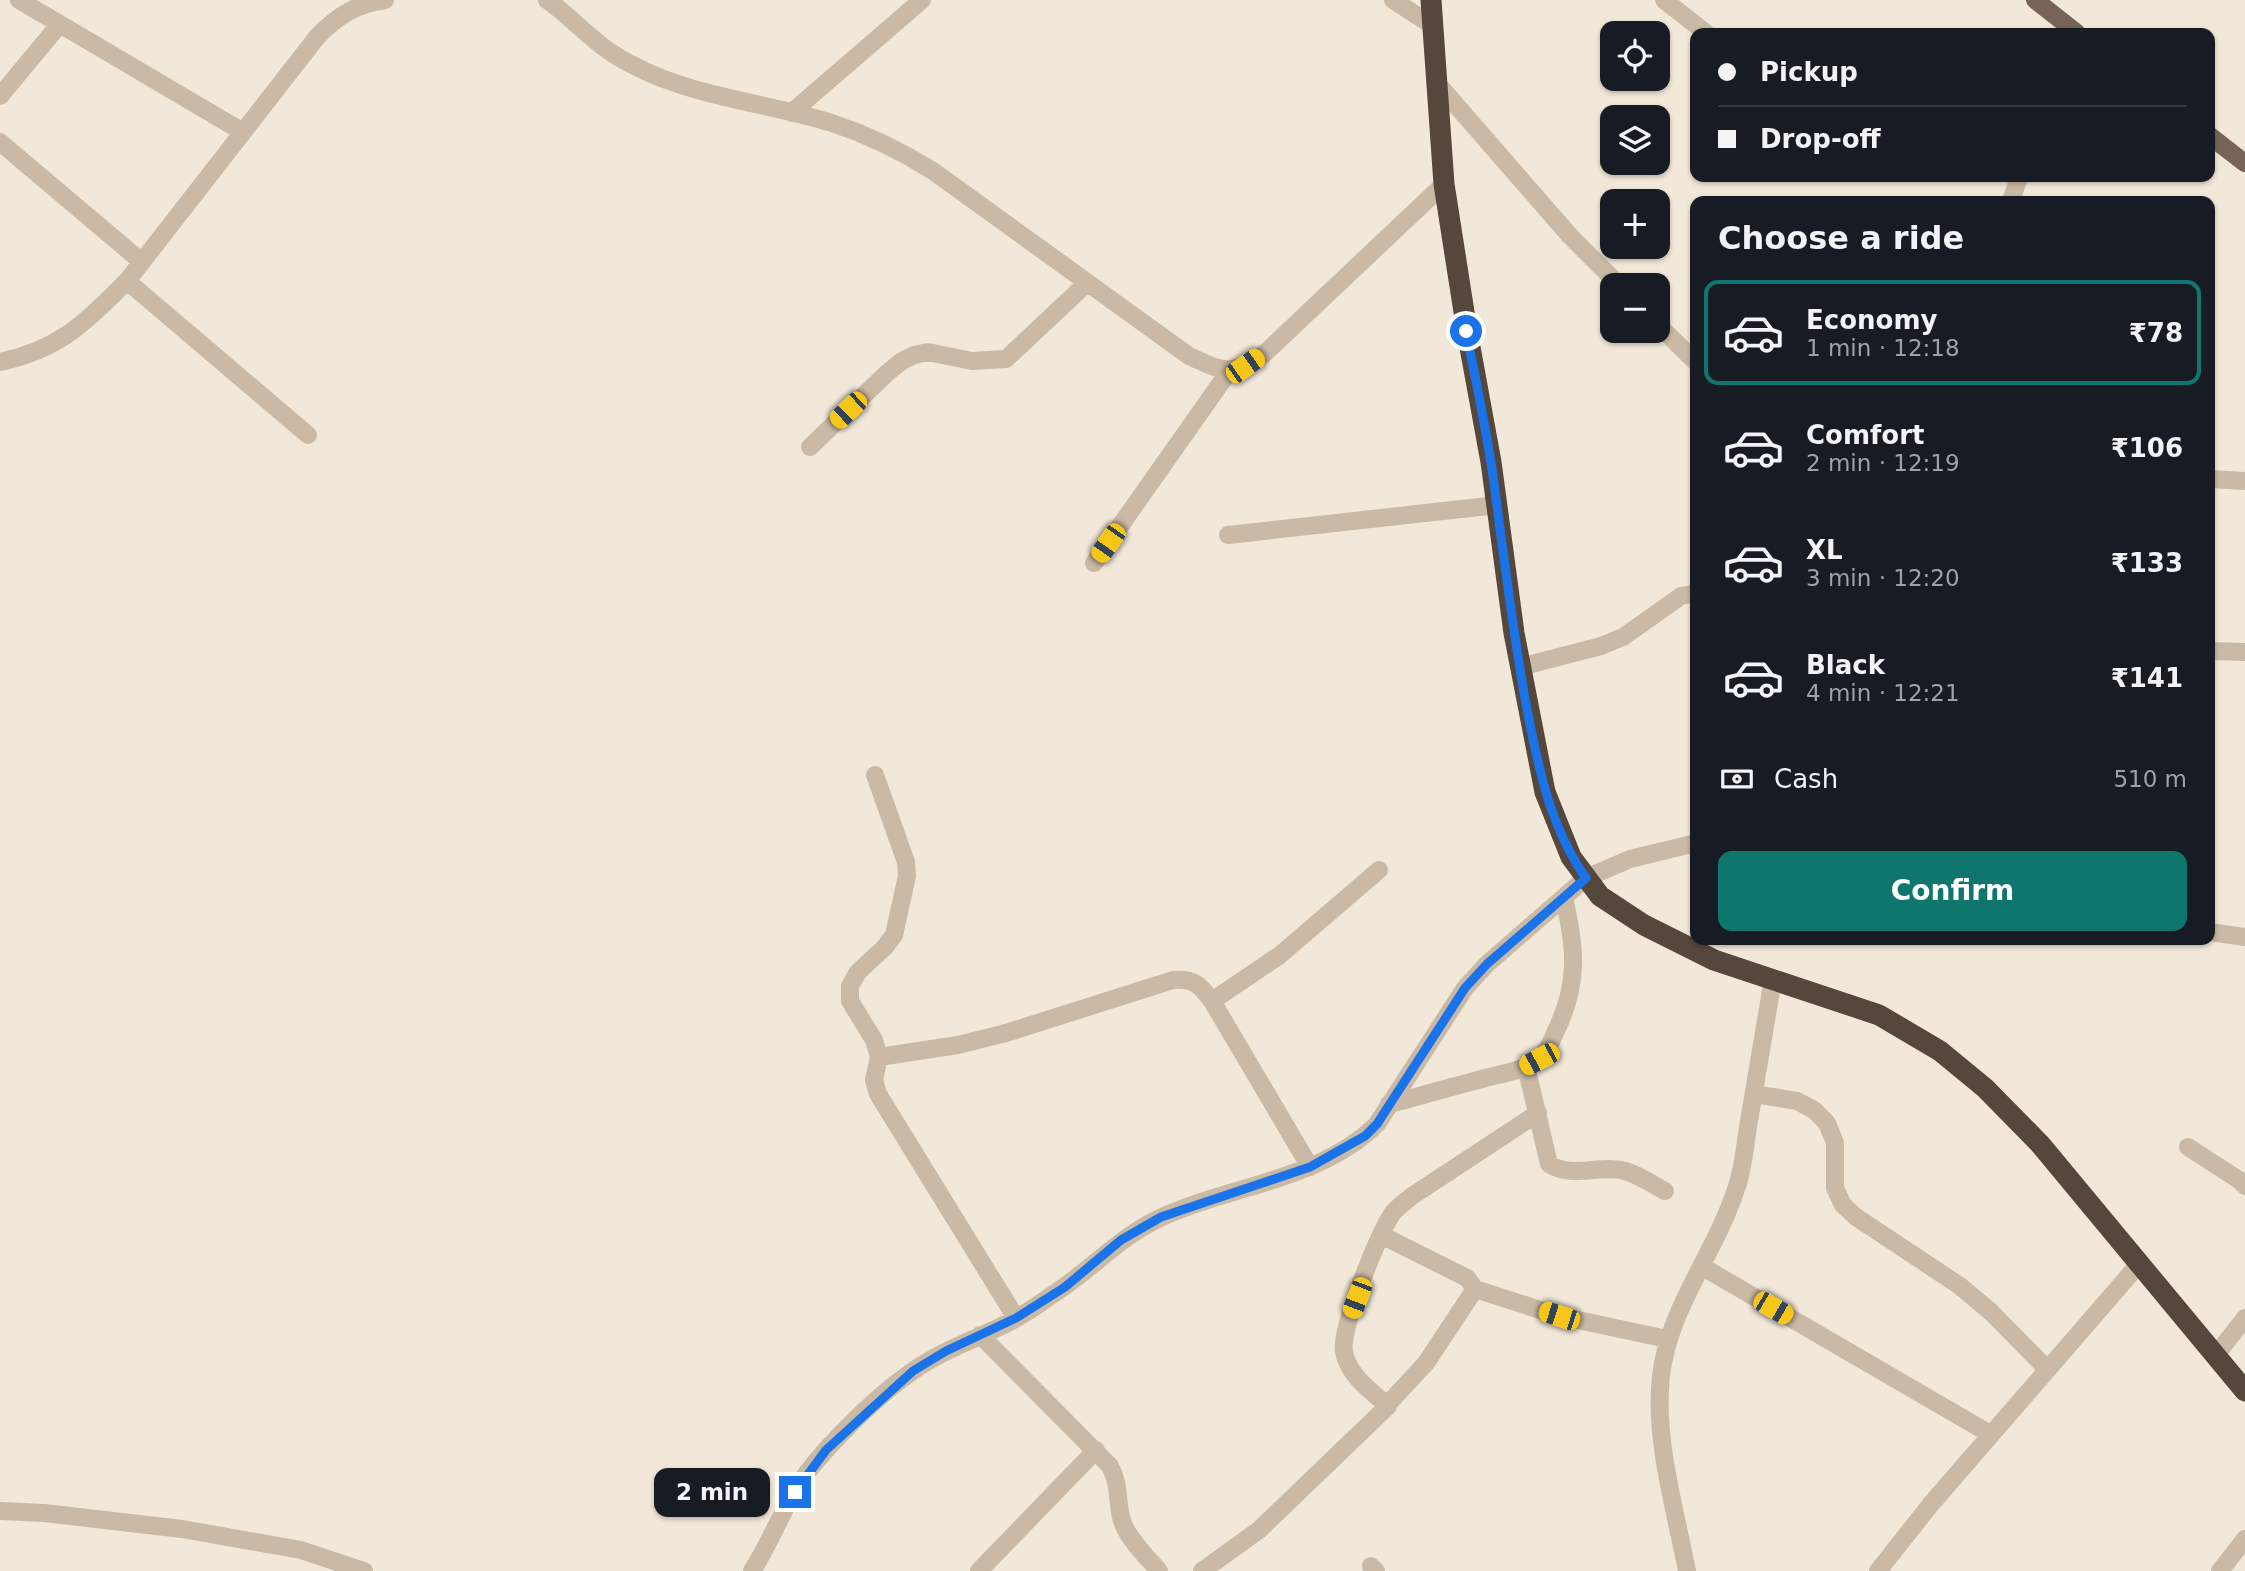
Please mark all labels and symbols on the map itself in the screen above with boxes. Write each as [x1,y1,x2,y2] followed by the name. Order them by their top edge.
[1450,315,1482,347] route start
[1222,345,1269,387] car
[826,388,871,432] car
[1088,520,1129,566] car
[1516,1040,1563,1078] car
[1340,1275,1375,1321] car
[1750,1288,1797,1328] car
[1536,1300,1583,1332] car
[655,1468,770,1516] callout: 2 min
[779,1476,811,1508] route end

